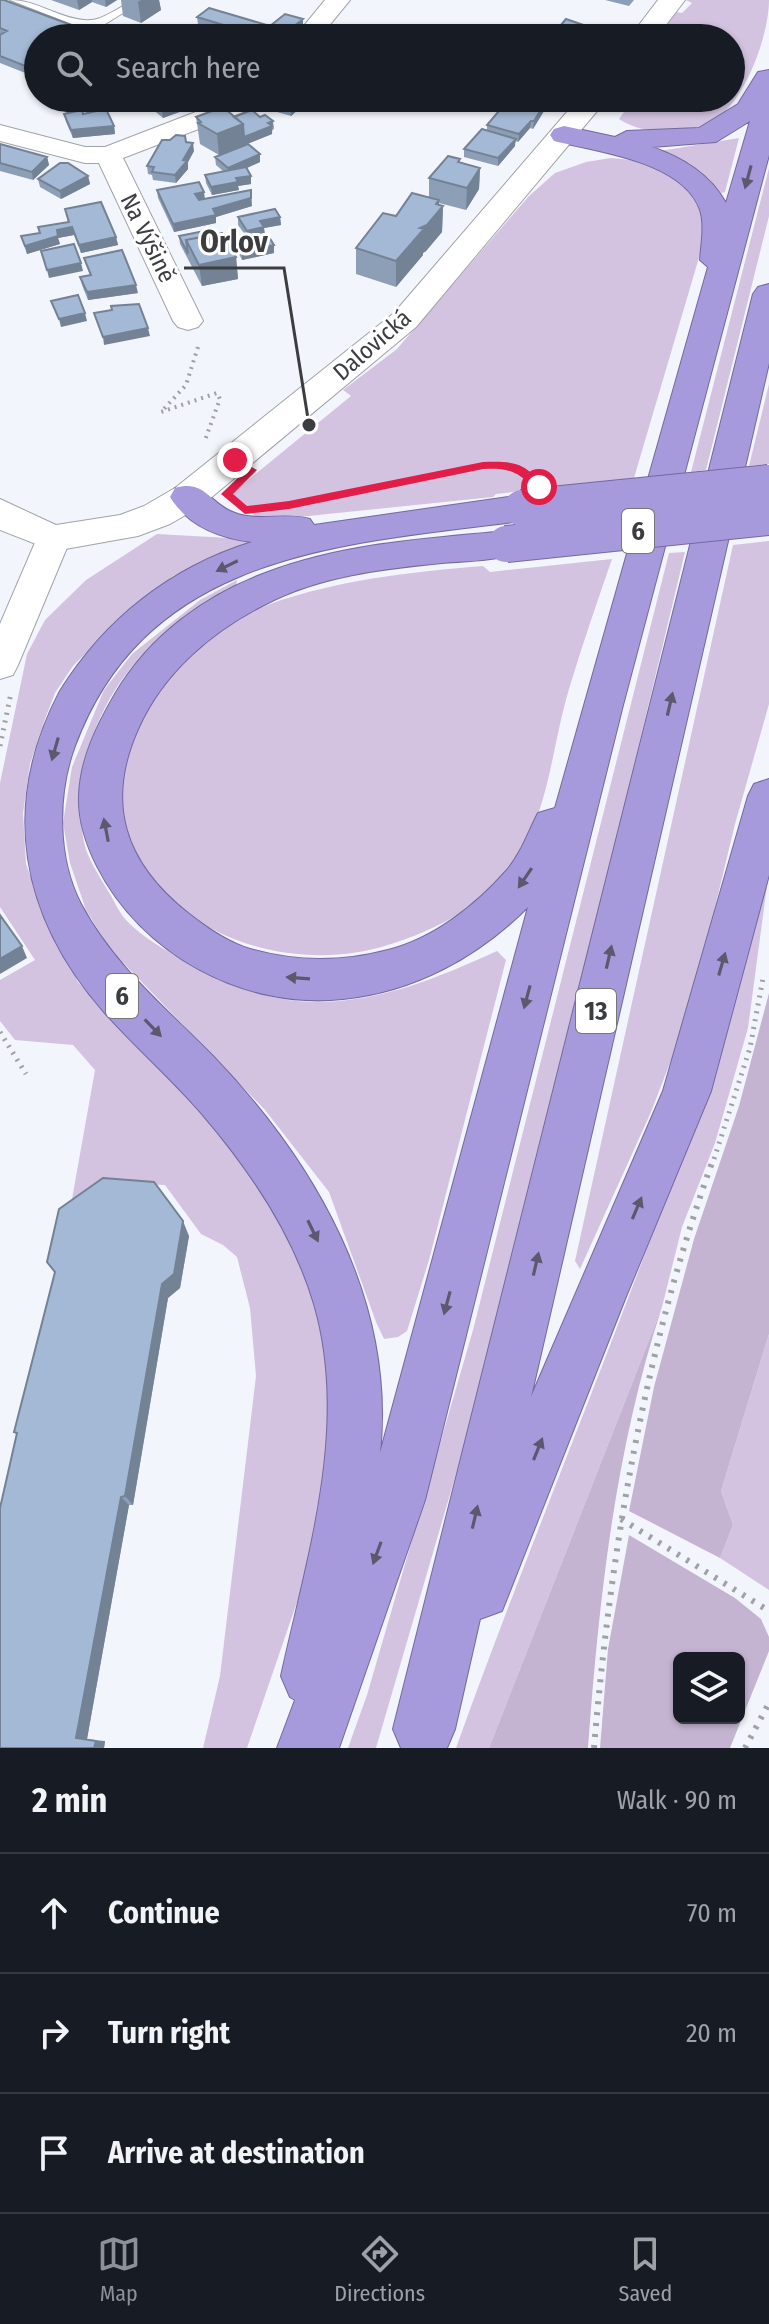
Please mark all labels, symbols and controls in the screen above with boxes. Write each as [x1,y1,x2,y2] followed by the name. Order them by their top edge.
[24,24,745,112] search box
[52,46,96,90] icon: search
[116,50,261,86] text: Search here
[742,165,754,190] one-way arrow
[115,189,181,287] street label: Na Výšině
[184,214,284,268] callout: Orlov
[200,224,269,260] text: Orlov
[328,304,416,386] street label: Dalovická
[217,442,253,478] route end
[521,469,557,505] route start
[622,509,654,553] road number: 6
[216,559,239,573] one-way arrow
[664,691,677,716] one-way arrow
[48,738,61,762] one-way arrow
[99,817,112,842] one-way arrow
[517,867,532,888] one-way arrow
[604,944,616,969] one-way arrow
[716,951,729,975] one-way arrow
[285,971,310,984] one-way arrow
[106,974,138,1018] road number: 6
[520,986,533,1010] one-way arrow
[576,989,616,1033] road number: 13
[144,1018,162,1037] one-way arrow
[630,1197,643,1220] one-way arrow
[306,1220,320,1243] one-way arrow
[530,1251,543,1276] one-way arrow
[441,1291,453,1316] one-way arrow
[531,1437,544,1461] one-way arrow
[469,1504,482,1529] one-way arrow
[371,1542,383,1566] one-way arrow
[673,1652,745,1724] map controls
[673,1652,745,1724] button: layers
[32,1780,107,1821] text: 2 min
[617,1785,737,1816] text: Walk · 90 m
[32,1891,76,1935] icon: ahead
[108,1895,220,1931] text: Continue
[687,1898,737,1929] text: 70 m
[32,2011,76,2055] icon: right
[108,2015,230,2051] text: Turn right
[686,2018,737,2049] text: 20 m
[32,2131,76,2175] icon: arrive
[108,2135,365,2171] text: Arrive at destination
[97,2232,141,2307] tab: Map
[334,2232,425,2307] tab: Directions
[619,2232,672,2307] tab: Saved

